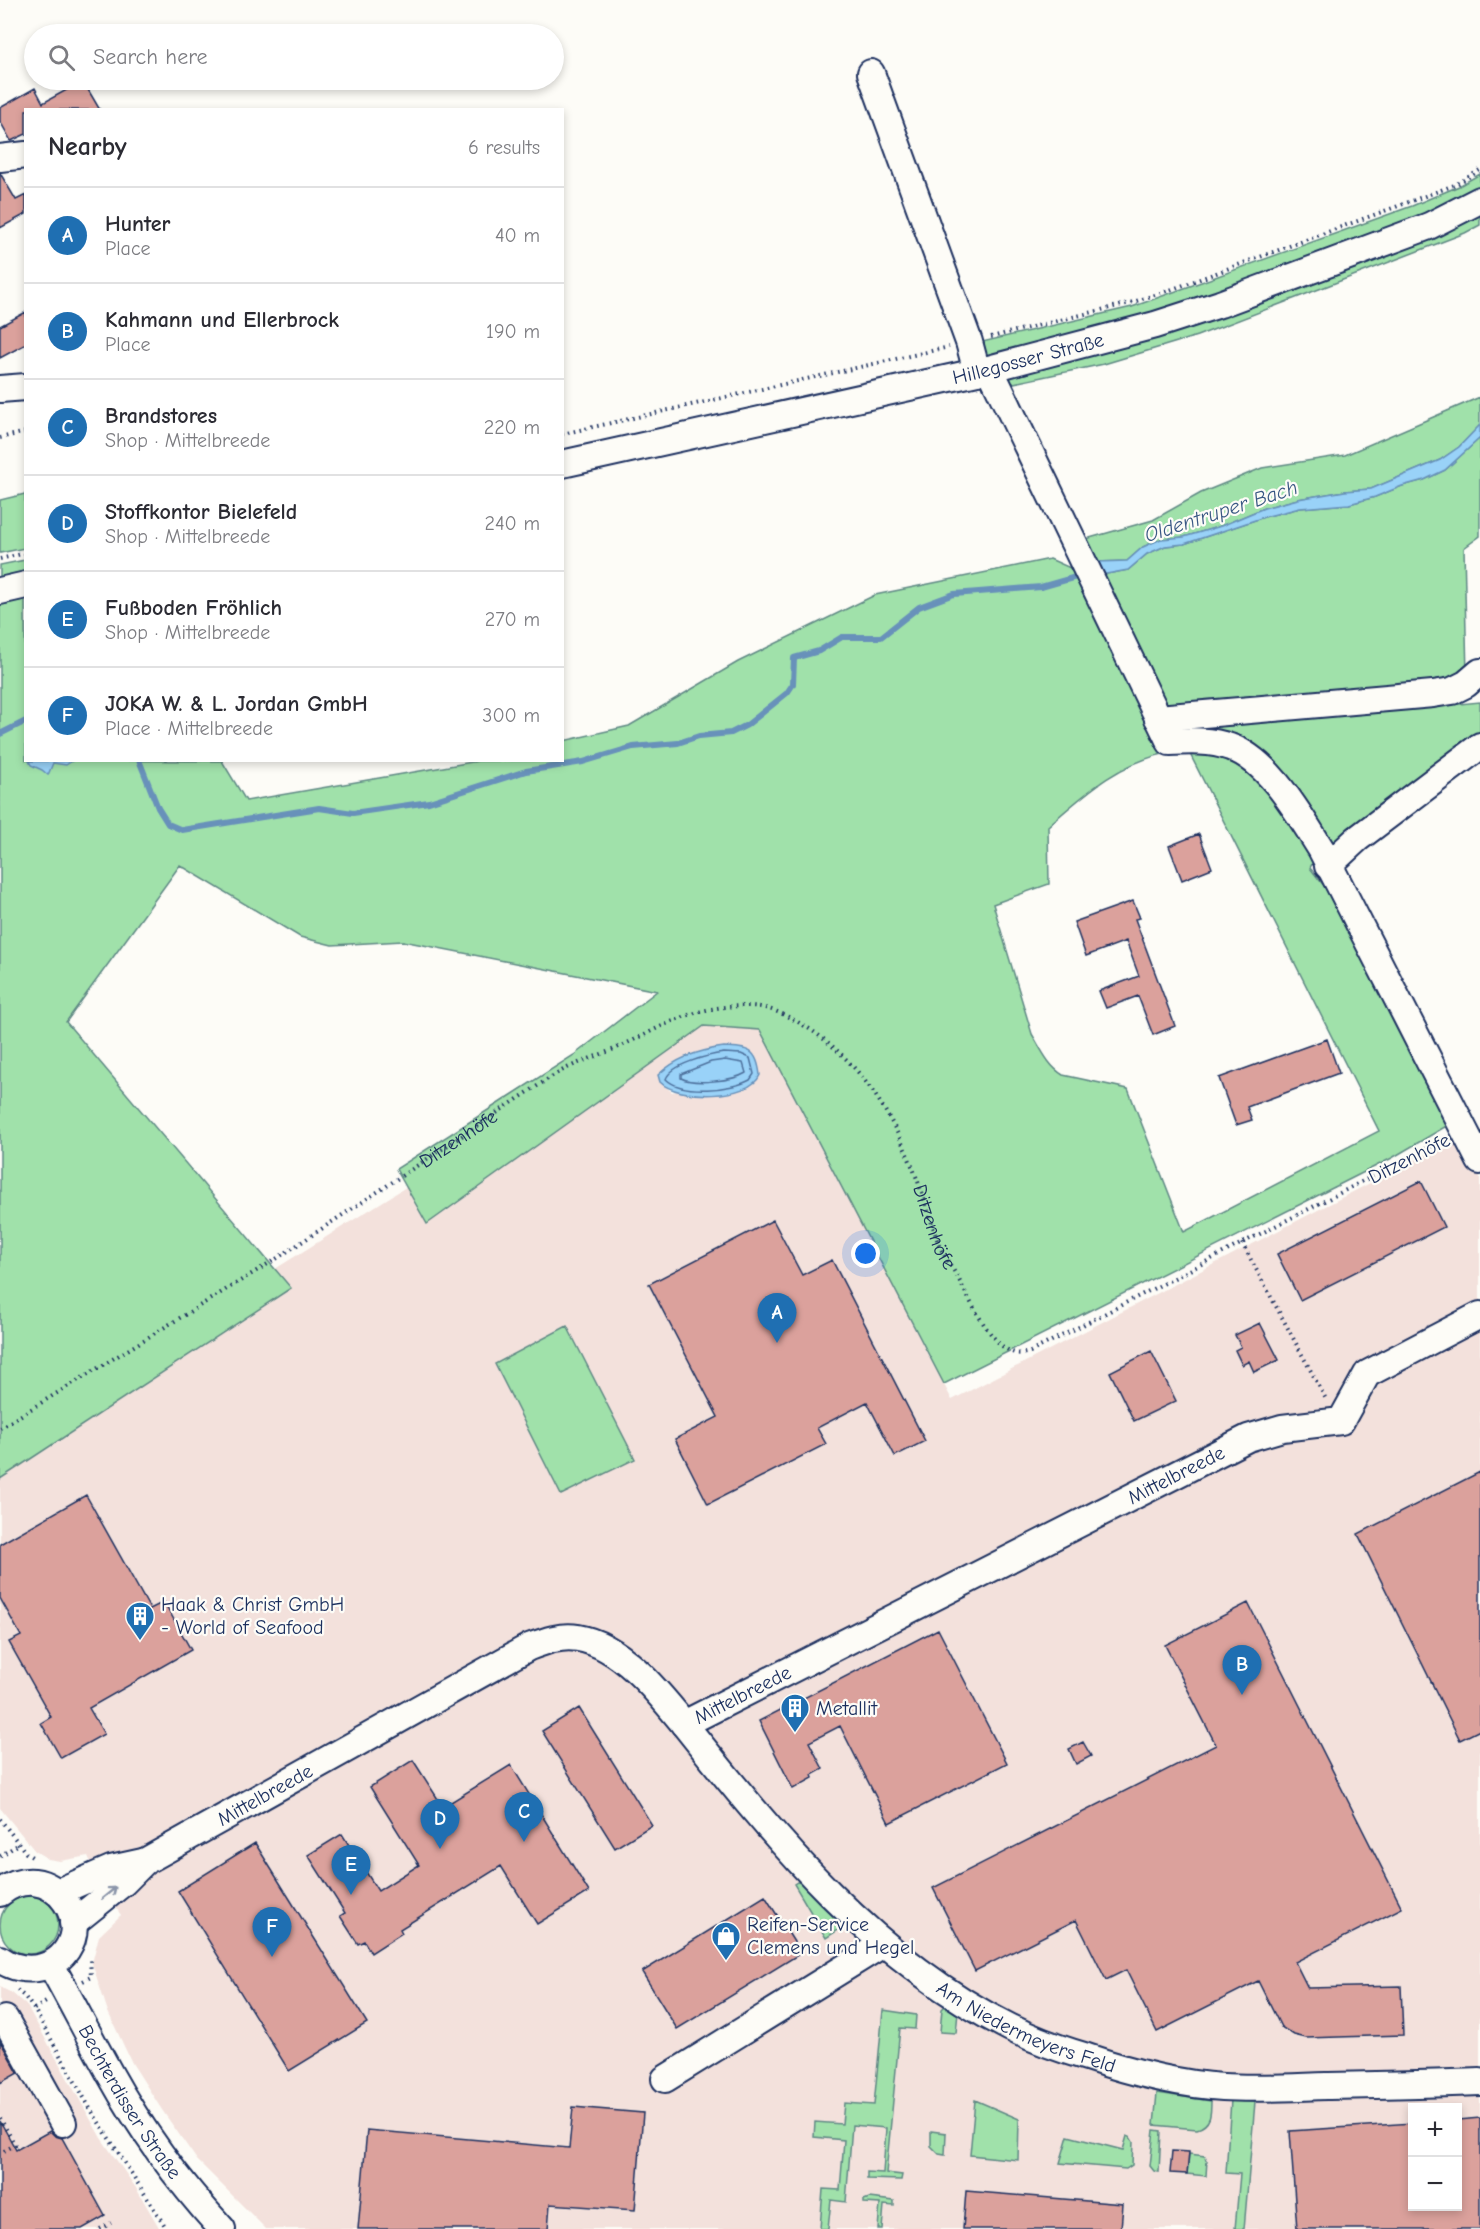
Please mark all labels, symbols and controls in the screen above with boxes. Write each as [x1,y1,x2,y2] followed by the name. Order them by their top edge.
[24,24,564,90] search box
[45,41,78,74] icon: search
[93,44,208,70] text: Search here
[48,132,127,162] text: Nearby
[468,136,540,159] text: 6 results
[105,211,170,237] text: Hunter
[62,224,73,247] text: A
[495,224,540,247] text: 40 m
[105,237,151,260] text: Place
[105,307,339,333] text: Kahmann und Ellerbrock
[61,320,74,343] text: B
[486,320,540,343] text: 190 m
[950,328,1106,389] street label: Hillegosser Straße
[105,333,151,356] text: Place
[105,403,217,429] text: Brandstores
[61,416,74,439] text: C
[484,416,540,439] text: 220 m
[105,429,270,452] text: Shop · Mittelbreede
[1141,475,1301,547] water label: Oldentruper Bach
[105,499,297,525] text: Stoffkontor Bielefeld
[61,512,74,535] text: D
[485,512,540,535] text: 240 m
[105,525,270,548] text: Shop · Mittelbreede
[105,595,282,621] text: Fußboden Fröhlich
[62,608,73,631] text: E
[485,608,540,631] text: 270 m
[105,621,270,644] text: Shop · Mittelbreede
[105,691,368,717] text: JOKA W. & L. Jordan GmbH
[62,704,73,727] text: F
[482,704,540,727] text: 300 m
[105,717,273,740] text: Place · Mittelbreede
[415,1105,502,1173] street label: Ditzenhöfe
[1365,1128,1454,1189] street label: Ditzenhöfe
[908,1182,961,1274] street label: Ditzenhöfe
[851,1239,880,1268] your location
[758,1294,796,1343] pin: A
[1124,1441,1228,1509] street label: Mittelbreede
[161,1593,344,1639] place label: Haak & Christ GmbH - World of Seafood
[124,1600,156,1642] building icon: Haak & Christ GmbH - World of Seafood
[1222,1646,1262,1695] pin: B
[690,1661,795,1729] street label: Mittelbreede
[779,1692,811,1734] building icon: Metallit
[816,1697,879,1720] place label: Metallit
[213,1759,317,1831] street label: Mittelbreede
[504,1792,544,1842] pin: C
[420,1800,460,1849] pin: D
[332,1846,370,1895] pin: E
[101,1887,117,1900] one-way arrow
[252,1908,292,1957] pin: F
[747,1913,914,1959] place label: Reifen-Service Clemens und Hegel
[710,1920,742,1962] shop icon: Reifen-Service Clemens und Hegel
[932,1976,1118,2078] street label: Am Niedermeyers Feld
[73,2021,186,2183] street label: Bechterdisser Straße
[1408,2103,1462,2211] map controls
[1408,2103,1462,2157] button: +
[1408,2157,1462,2211] button: −

